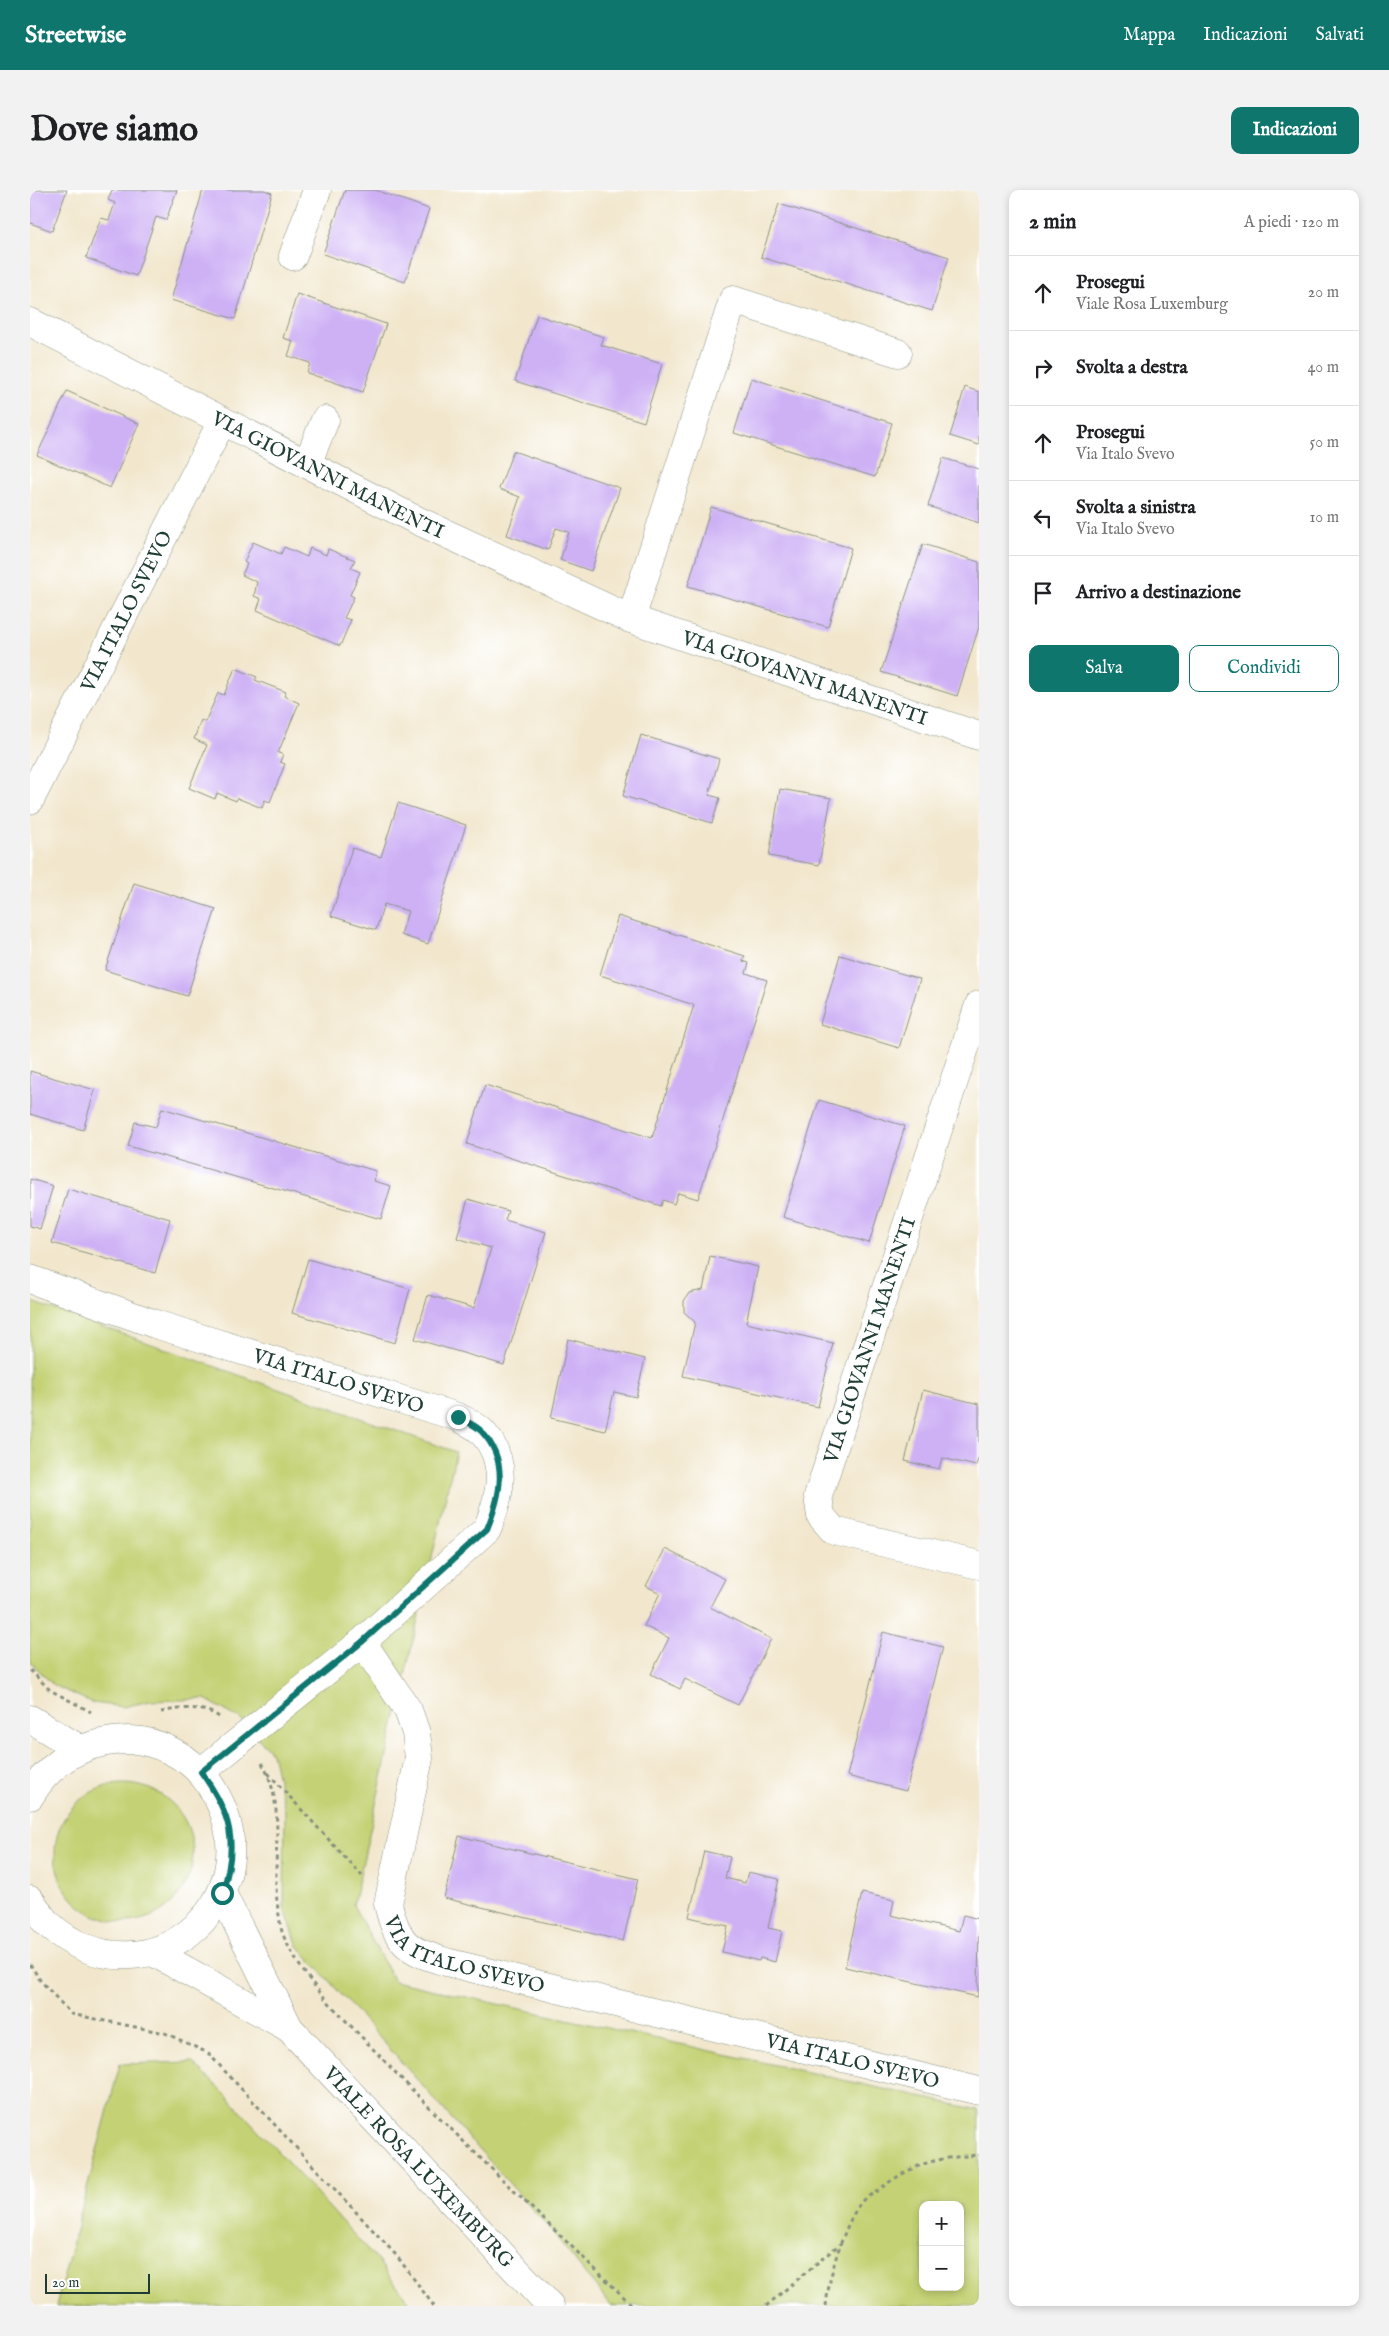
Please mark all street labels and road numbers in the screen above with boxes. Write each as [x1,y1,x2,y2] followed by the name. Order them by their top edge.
[206,406,448,545] street label: VIA GIOVANNI MANENTI
[75,527,178,697] street label: VIA ITALO SVEVO
[677,626,931,732] street label: VIA GIOVANNI MANENTI
[818,1214,922,1468] street label: VIA GIOVANNI MANENTI
[249,1344,427,1420] street label: VIA ITALO SVEVO
[378,1912,547,1999] street label: VIA ITALO SVEVO
[762,2029,942,2095] street label: VIA ITALO SVEVO
[317,2061,519,2274] street label: VIALE ROSA LUXEMBURG

